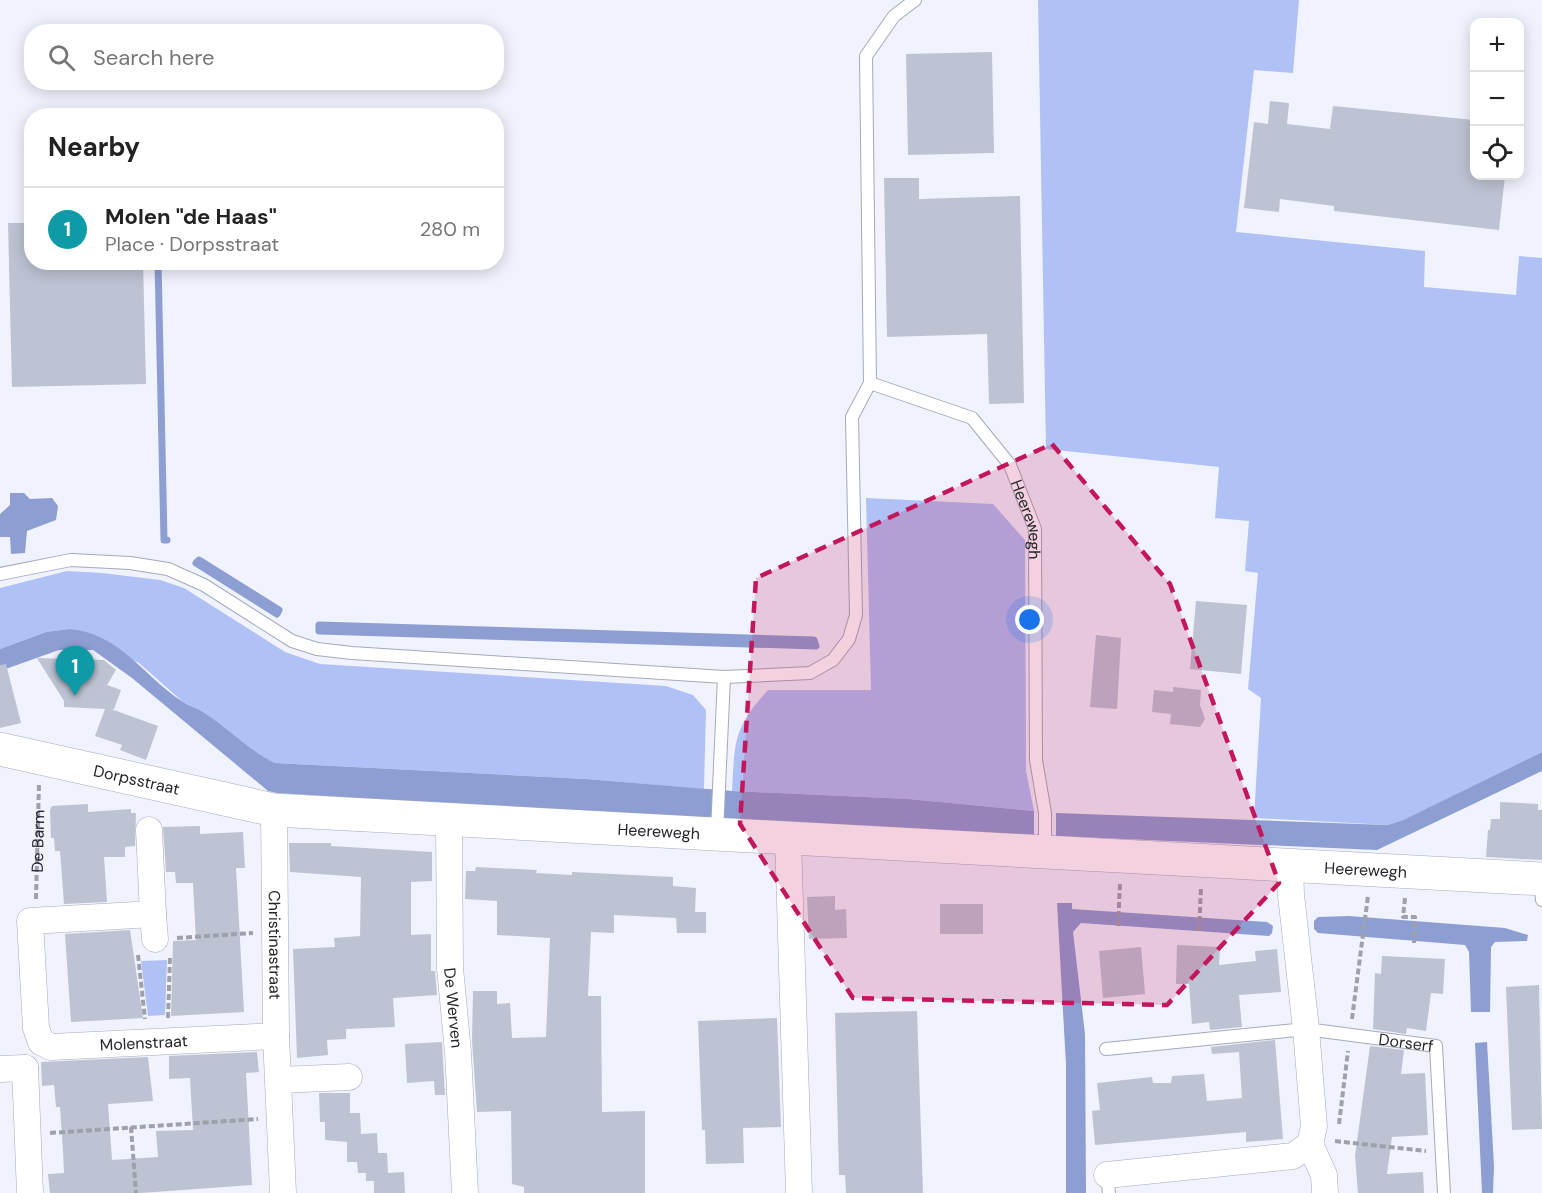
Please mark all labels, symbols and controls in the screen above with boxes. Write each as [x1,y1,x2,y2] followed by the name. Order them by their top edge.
[1470,18,1524,180] map controls
[1470,18,1524,72] button: +
[24,24,504,90] search box
[45,41,78,74] icon: search
[93,43,214,72] text: Search here
[1470,72,1524,126] button: −
[1470,126,1524,180] button: locate
[48,130,140,164] text: Nearby
[105,202,277,231] text: Molen "de Haas"
[64,216,71,242] text: 1
[420,216,480,242] text: 280 m
[105,231,279,257] text: Place · Dorpsstraat
[1006,476,1046,559] street label: Heerewegh
[1015,605,1044,634] your location
[56,646,94,696] pin: 1
[91,760,182,799] street label: Dorpsstraat
[26,809,49,873] street label: De Barm
[617,818,701,844] street label: Heerewegh
[1324,857,1407,882] street label: Heerewegh
[264,890,286,1000] street label: Christinastraat
[440,967,468,1049] street label: De Werven
[1378,1028,1435,1056] street label: Dorserf
[99,1030,188,1055] street label: Molenstraat

